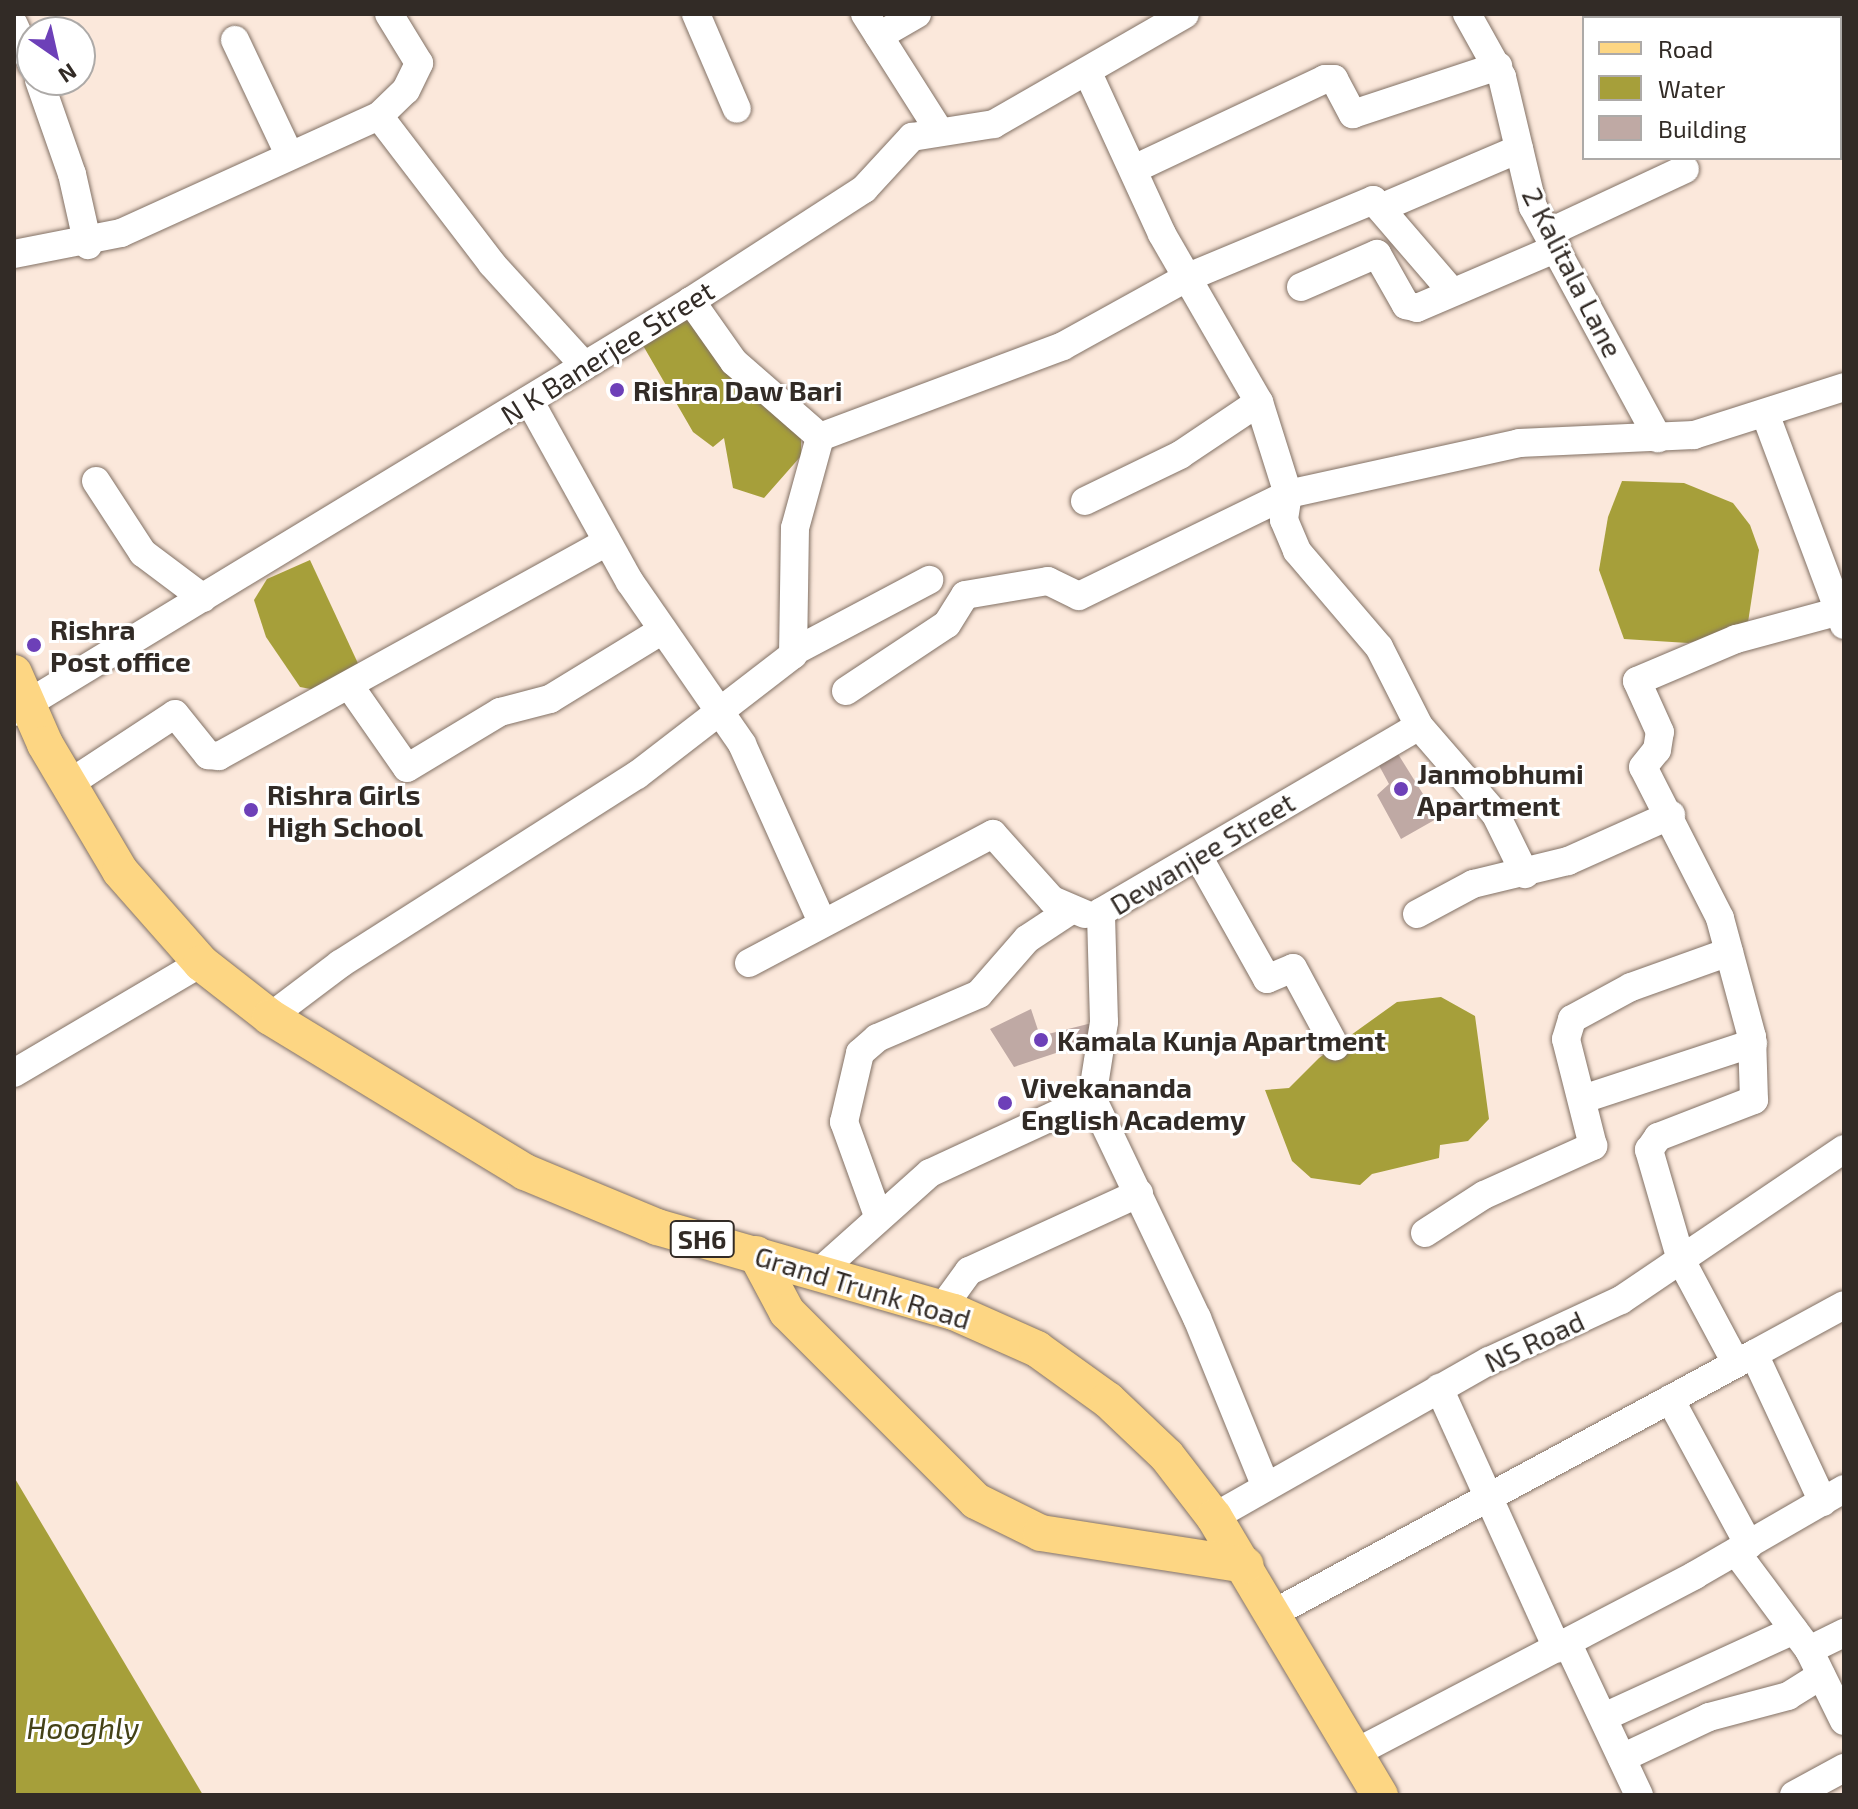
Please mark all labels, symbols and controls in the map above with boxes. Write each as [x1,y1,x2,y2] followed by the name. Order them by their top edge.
[16,16,96,96] north arrow
[1582,16,1842,160] legend
[1658,34,1713,63] text: Road
[54,59,82,89] text: N
[1658,74,1725,103] text: Water
[1658,114,1747,143] text: Building
[1516,181,1630,363] street label: 2 Kalitala Lane
[494,273,720,431] street label: N K Banerjee Street
[633,373,843,407] place label: Rishra Daw Bari
[608,381,626,399] marker: Rishra Daw Bari
[50,612,191,678] place label: Rishra Post office
[25,636,43,654] marker: Rishra Post office
[1417,756,1584,822] place label: Janmobhumi Apartment
[267,777,423,843] place label: Rishra Girls High School
[1392,780,1410,798] marker: Janmobhumi Apartment
[1104,785,1300,921] street label: Dewanjee Street
[242,801,260,819] marker: Rishra Girls High School
[1057,1023,1387,1057] place label: Kamala Kunja Apartment
[1032,1031,1050,1049] marker: Kamala Kunja Apartment
[1021,1070,1246,1136] place label: Vivekananda English Academy
[996,1094,1014,1112] marker: Vivekananda English Academy
[668,1217,736,1261] road number: SH6
[751,1238,975,1336] street label: Grand Trunk Road
[1479,1303,1589,1379] street label: NS Road
[27,1709,139,1745] water label: Hooghly

